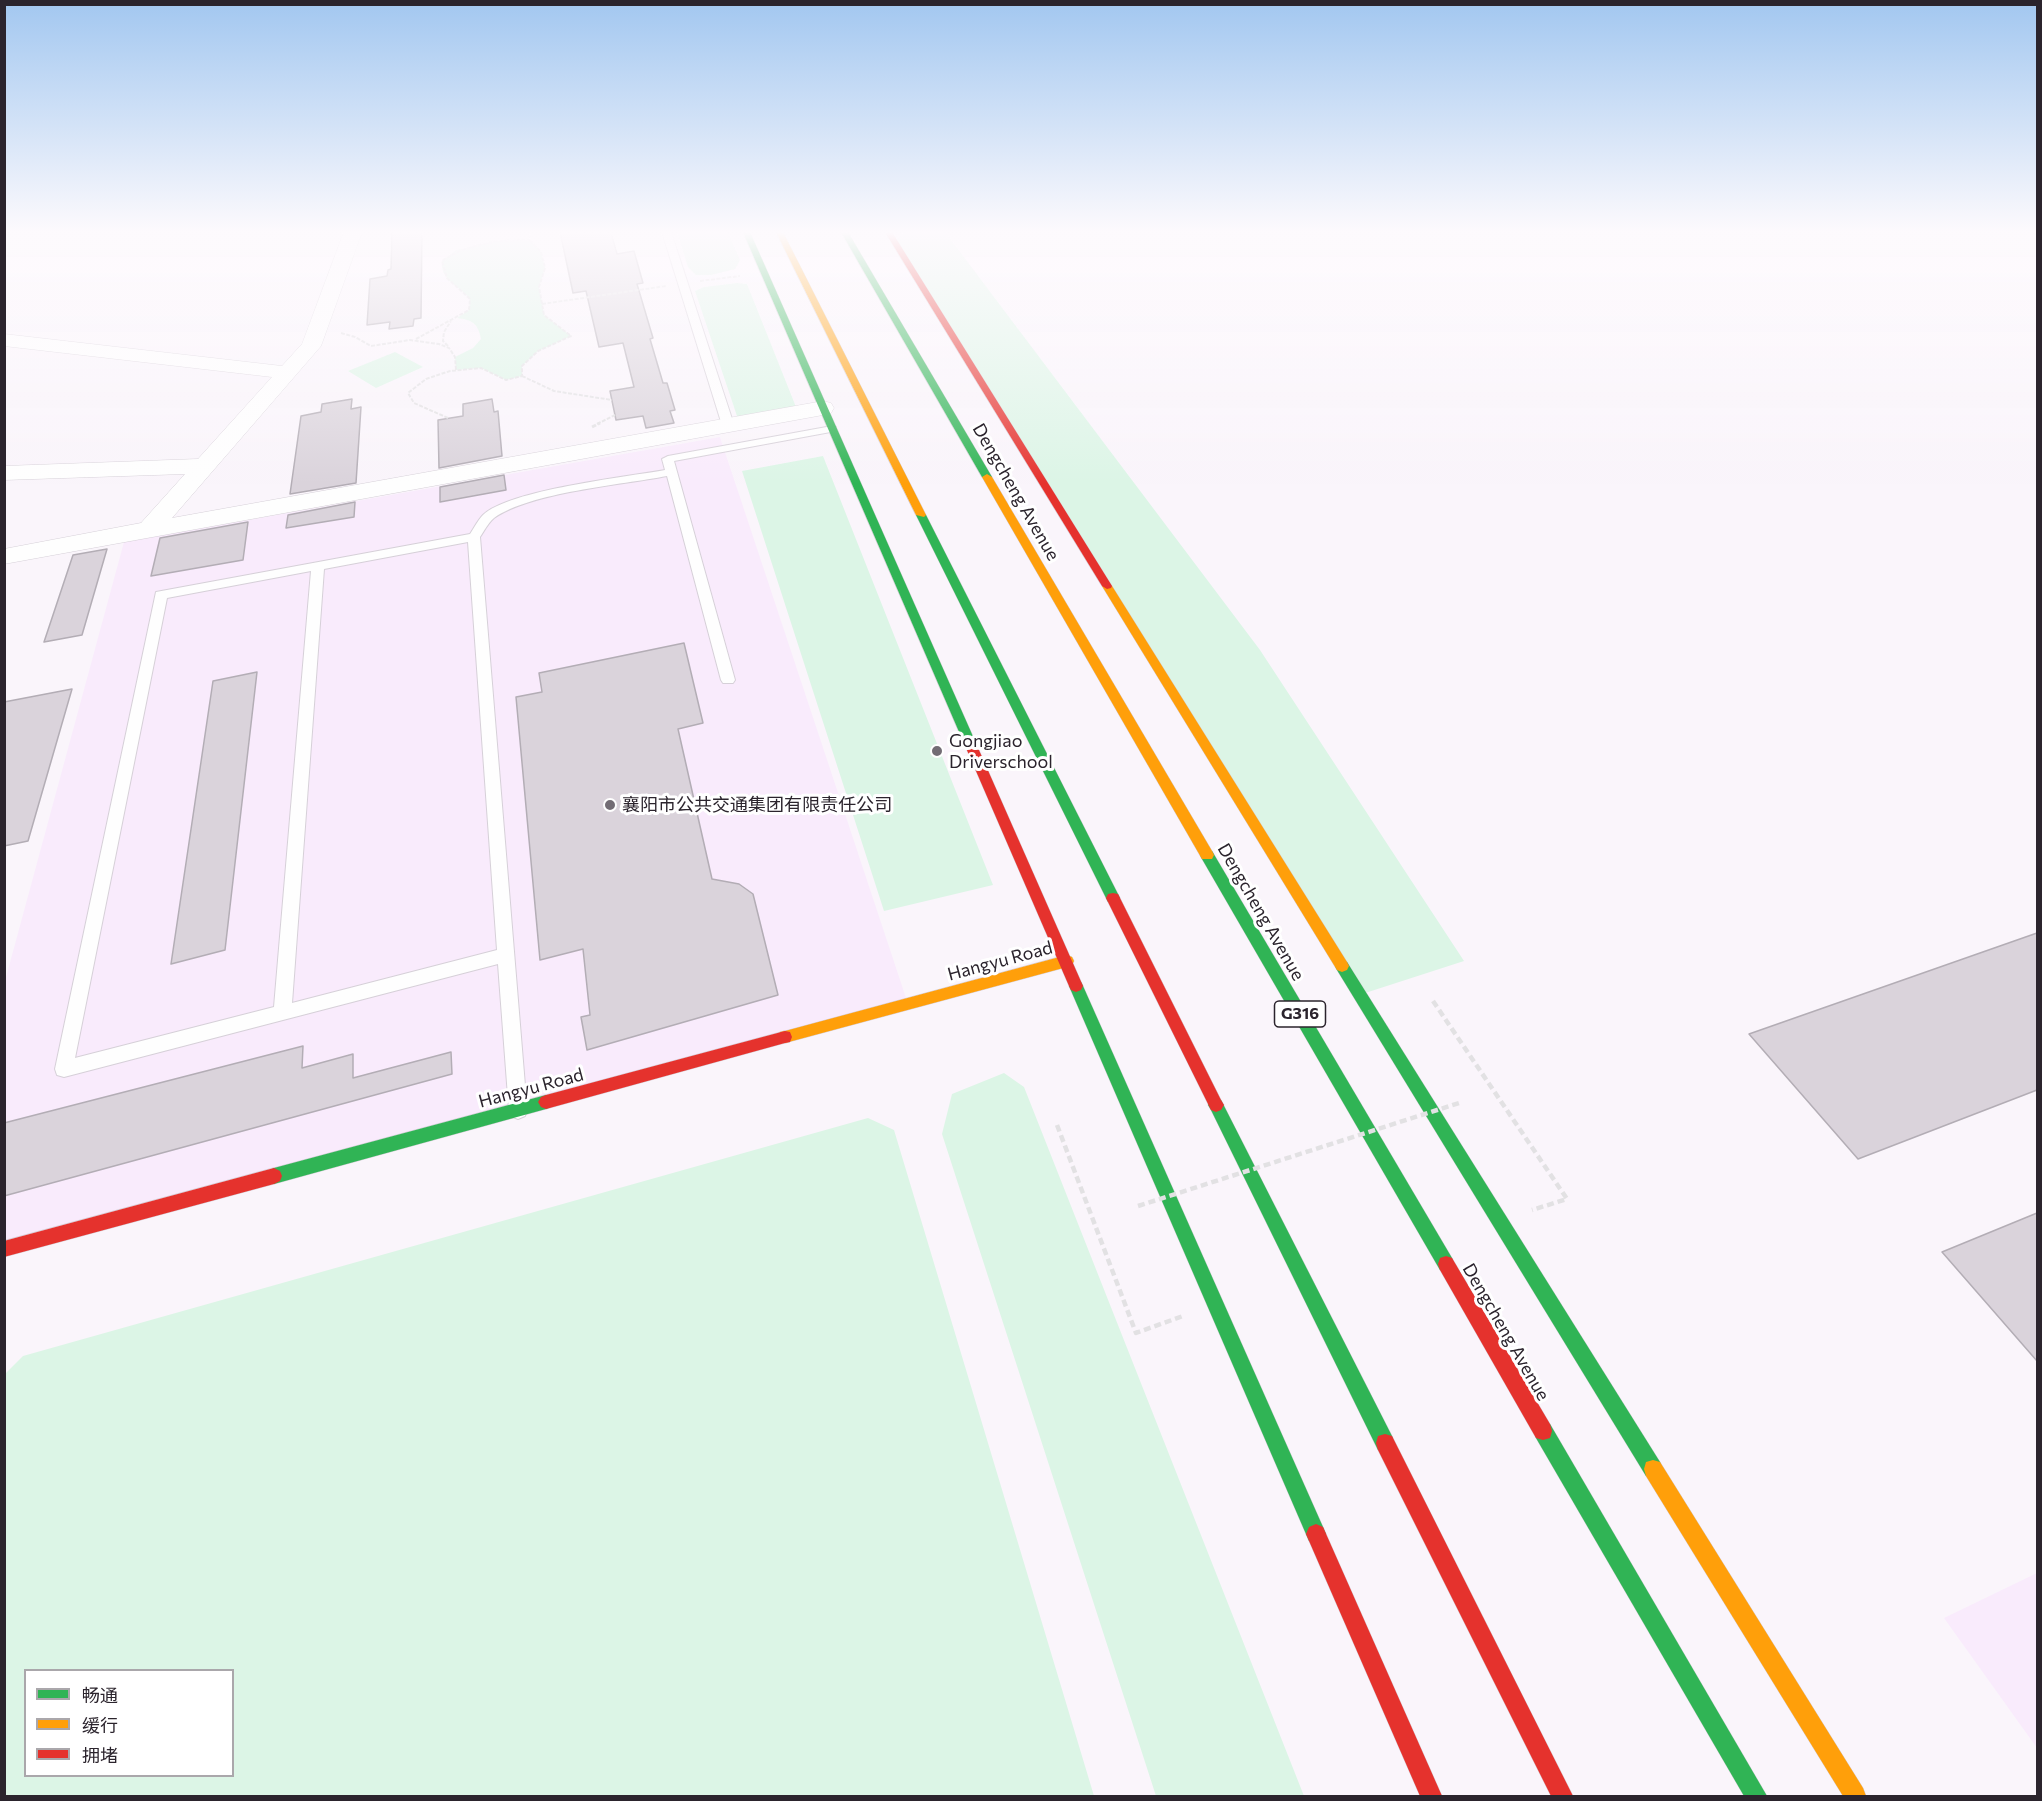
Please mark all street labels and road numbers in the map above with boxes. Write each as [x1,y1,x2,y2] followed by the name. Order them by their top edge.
[968,420,1064,564] street label: Dengcheng Avenue
[1213,840,1309,984] street label: Dengcheng Avenue
[945,937,1055,985] street label: Hangyu Road
[1274,1001,1326,1027] road number: G316
[476,1064,586,1112] street label: Hangyu Road
[1458,1260,1554,1404] street label: Dengcheng Avenue

